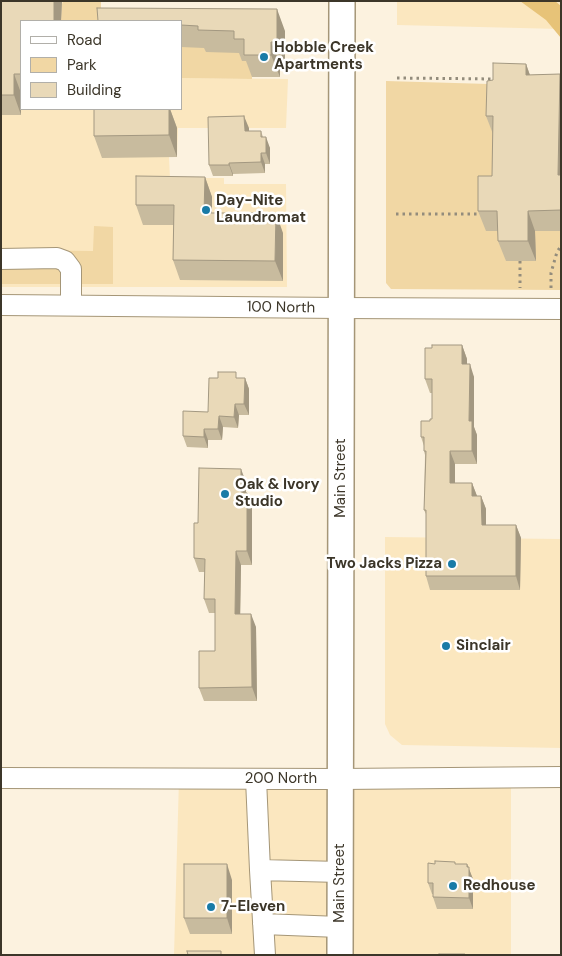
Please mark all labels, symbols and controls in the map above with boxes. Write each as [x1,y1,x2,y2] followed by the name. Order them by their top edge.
[20,20,182,110] legend
[67,30,102,50] text: Road
[274,39,374,74] place label: Hobble Creek Apartments
[258,51,270,63] marker: Hobble Creek Apartments
[67,55,97,75] text: Park
[67,80,122,100] text: Building
[216,192,306,227] place label: Day-Nite Laundromat
[200,204,212,216] marker: Day-Nite Laundromat
[247,298,315,318] street label: 100 North
[332,438,350,518] street label: Main Street
[235,476,320,511] place label: Oak & Ivory Studio
[219,488,231,500] marker: Oak & Ivory Studio
[327,555,442,573] place label: Two Jacks Pizza
[446,558,458,570] marker: Two Jacks Pizza
[456,637,511,655] place label: Sinclair
[440,640,452,652] marker: Sinclair
[245,770,317,788] street label: 200 North
[331,843,349,923] street label: Main Street
[463,877,536,895] place label: Redhouse
[447,880,459,892] marker: Redhouse
[221,898,285,916] place label: 7-Eleven
[205,901,217,913] marker: 7-Eleven

